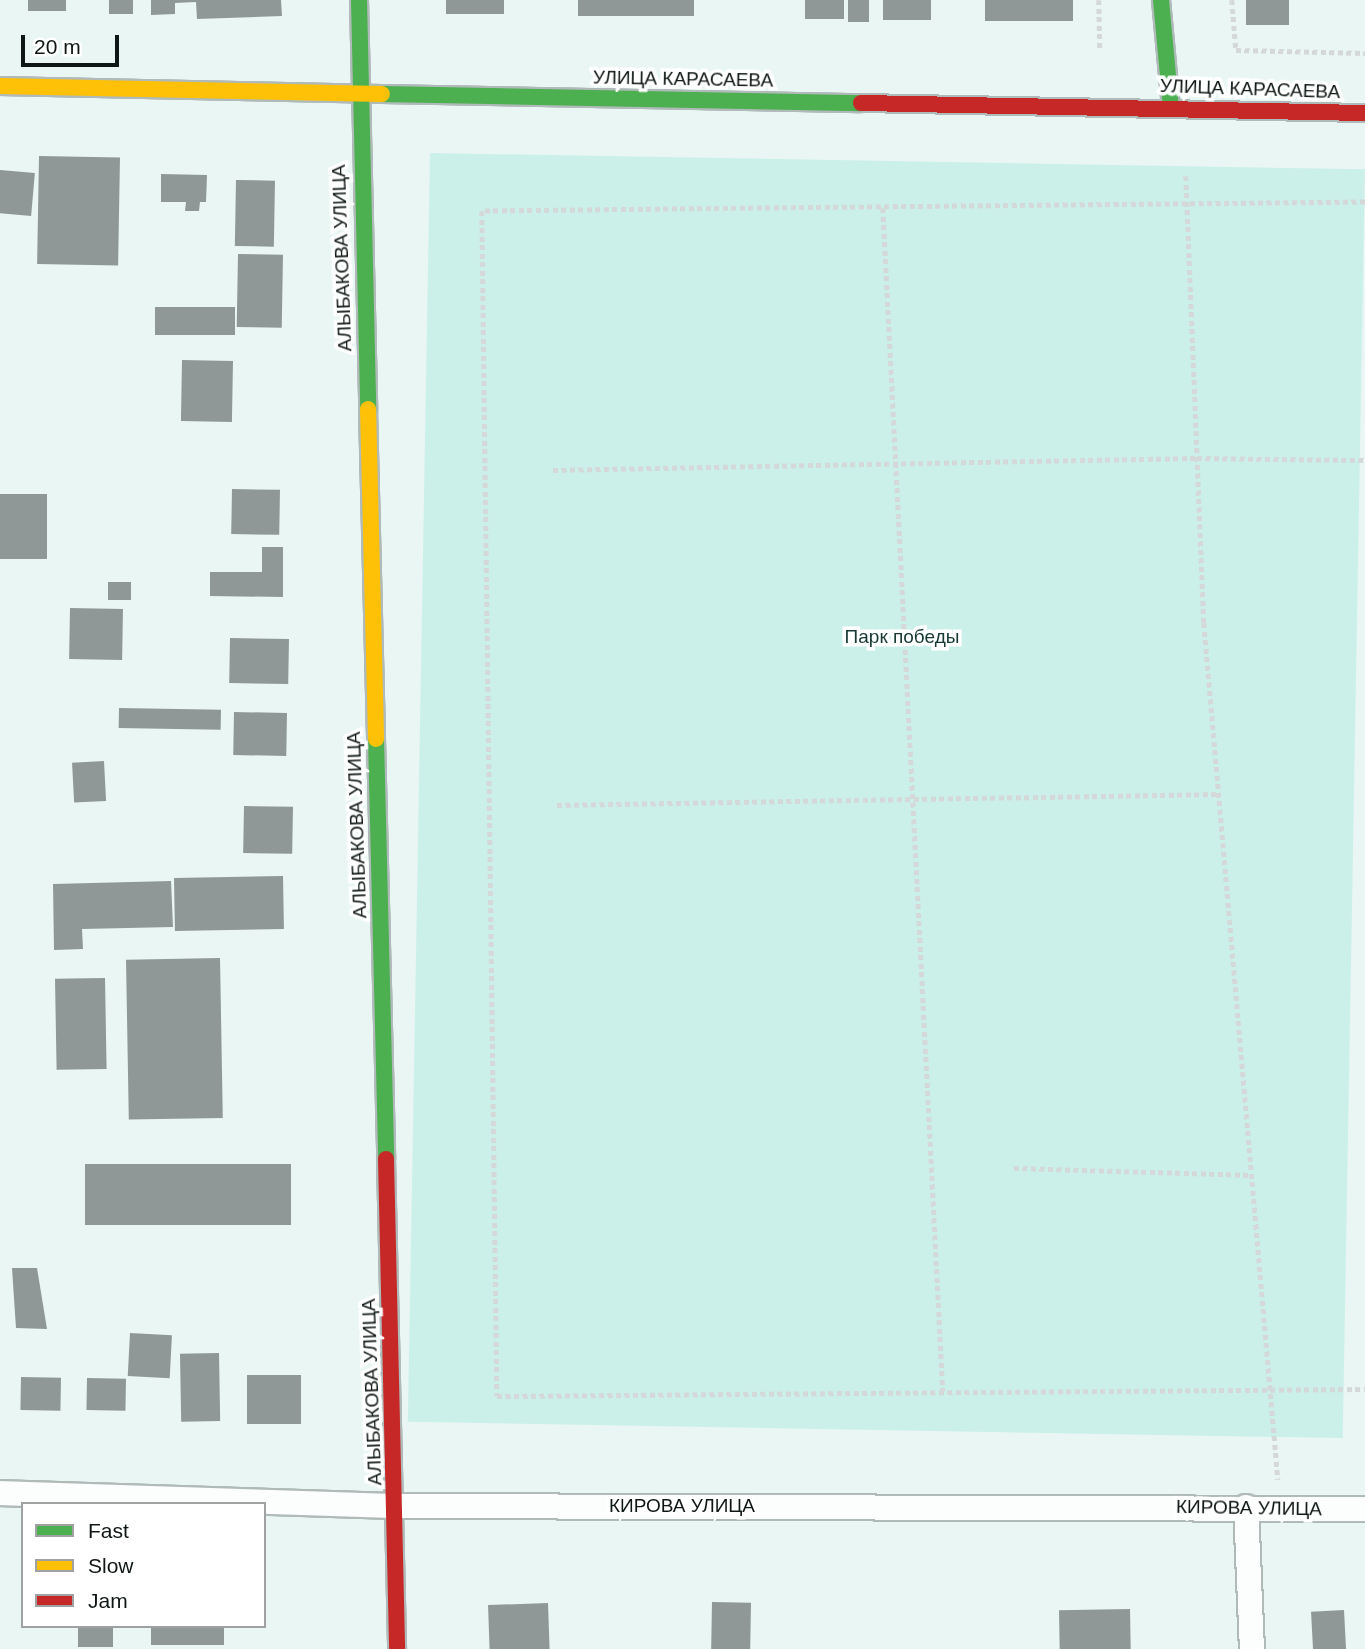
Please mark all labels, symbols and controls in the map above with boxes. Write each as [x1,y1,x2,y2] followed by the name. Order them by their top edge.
[24,21,122,65] scale bar
[34,35,81,58] text: 20 m
[593,66,773,92] street label: УЛИЦА КАРАСАЕВА
[1159,74,1341,104] street label: УЛИЦА КАРАСАЕВА
[327,164,357,352] street label: АЛЫБАКОВА УЛИЦА
[845,626,959,648] park label: Парк победы
[342,731,372,919] street label: АЛЫБАКОВА УЛИЦА
[357,1298,387,1486] street label: АЛЫБАКОВА УЛИЦА
[609,1495,755,1517] street label: КИРОВА УЛИЦА
[1176,1495,1322,1521] street label: КИРОВА УЛИЦА
[21,1502,266,1628] legend
[88,1519,129,1542] text: Fast
[88,1554,134,1577] text: Slow
[88,1589,128,1612] text: Jam

